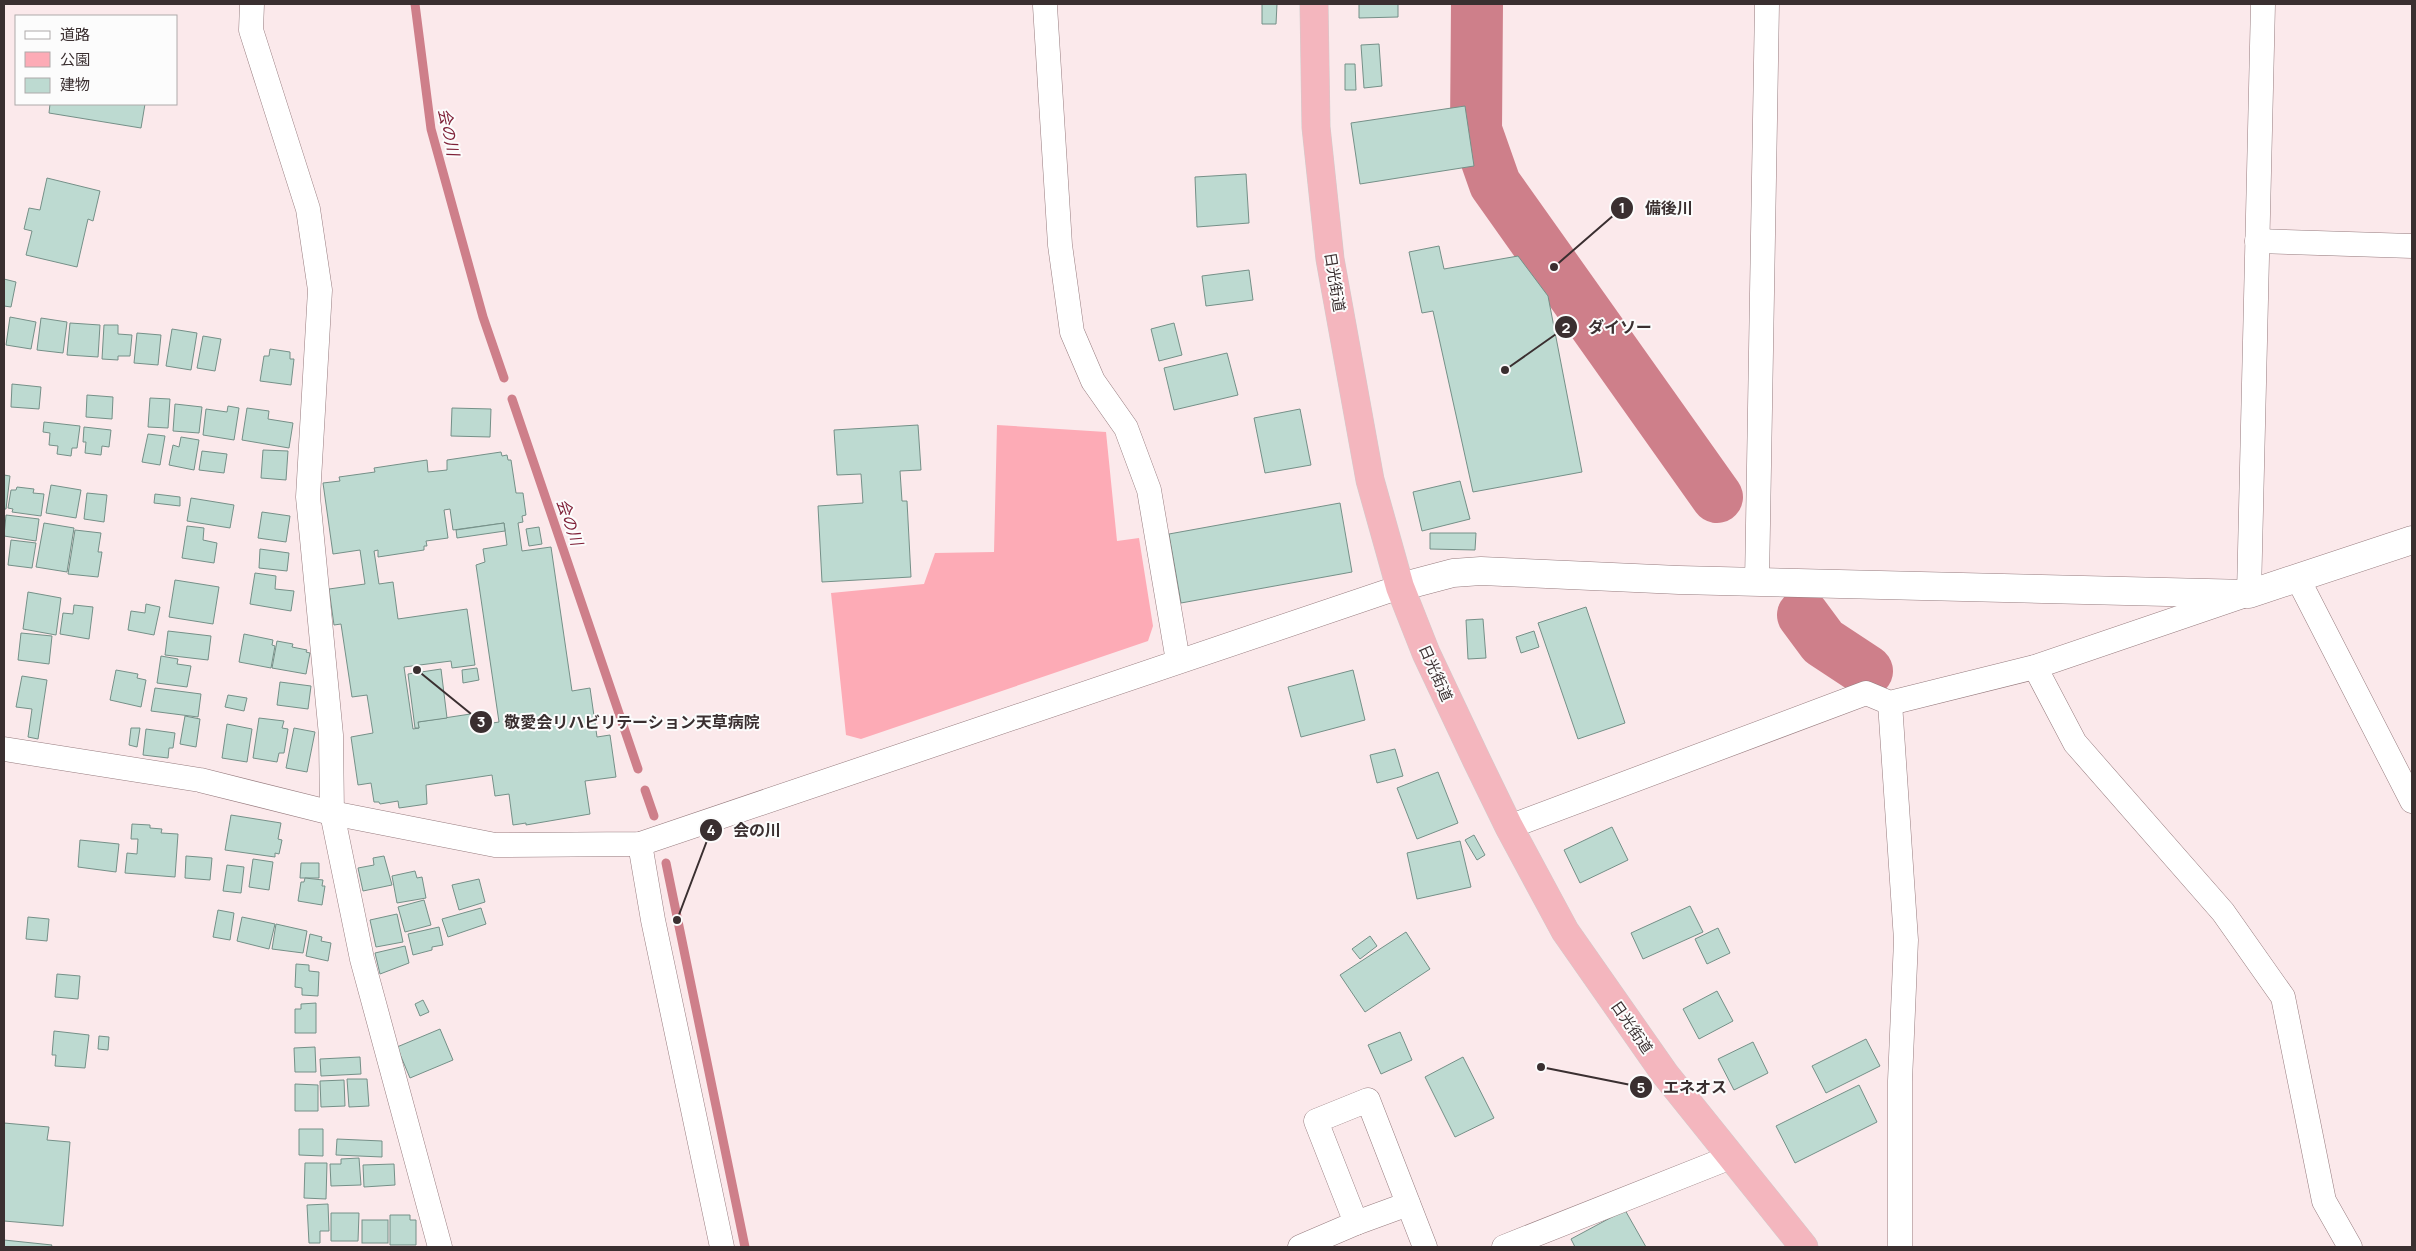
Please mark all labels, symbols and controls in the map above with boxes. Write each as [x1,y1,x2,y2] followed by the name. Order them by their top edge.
[15,15,178,105] legend
[60,24,90,45] text: 道路
[60,49,90,70] text: 公園
[60,74,90,95] text: 建物
[433,106,465,160] water label: 会の川
[1610,192,1703,223] callout: 備後川
[1619,197,1625,218] text: 1
[1645,197,1693,219] text: 備後川
[1320,251,1350,313] street label: 日光街道
[1553,312,1662,343] callout: ダイソー
[1588,316,1652,338] text: ダイソー
[1562,317,1571,338] text: 2
[552,496,589,550] water label: 会の川
[1414,641,1458,705] street label: 日光街道
[469,707,770,738] callout: 敬愛会リハビリテーション天草病院
[477,711,485,732] text: 3
[504,711,760,733] text: 敬愛会リハビリテーション天草病院
[698,814,791,845] callout: 会の川
[706,819,716,840] text: 4
[733,819,781,841] text: 会の川
[1606,996,1658,1058] street label: 日光街道
[1628,1072,1737,1103] callout: エネオス
[1663,1076,1727,1098] text: エネオス
[1637,1077,1646,1098] text: 5

